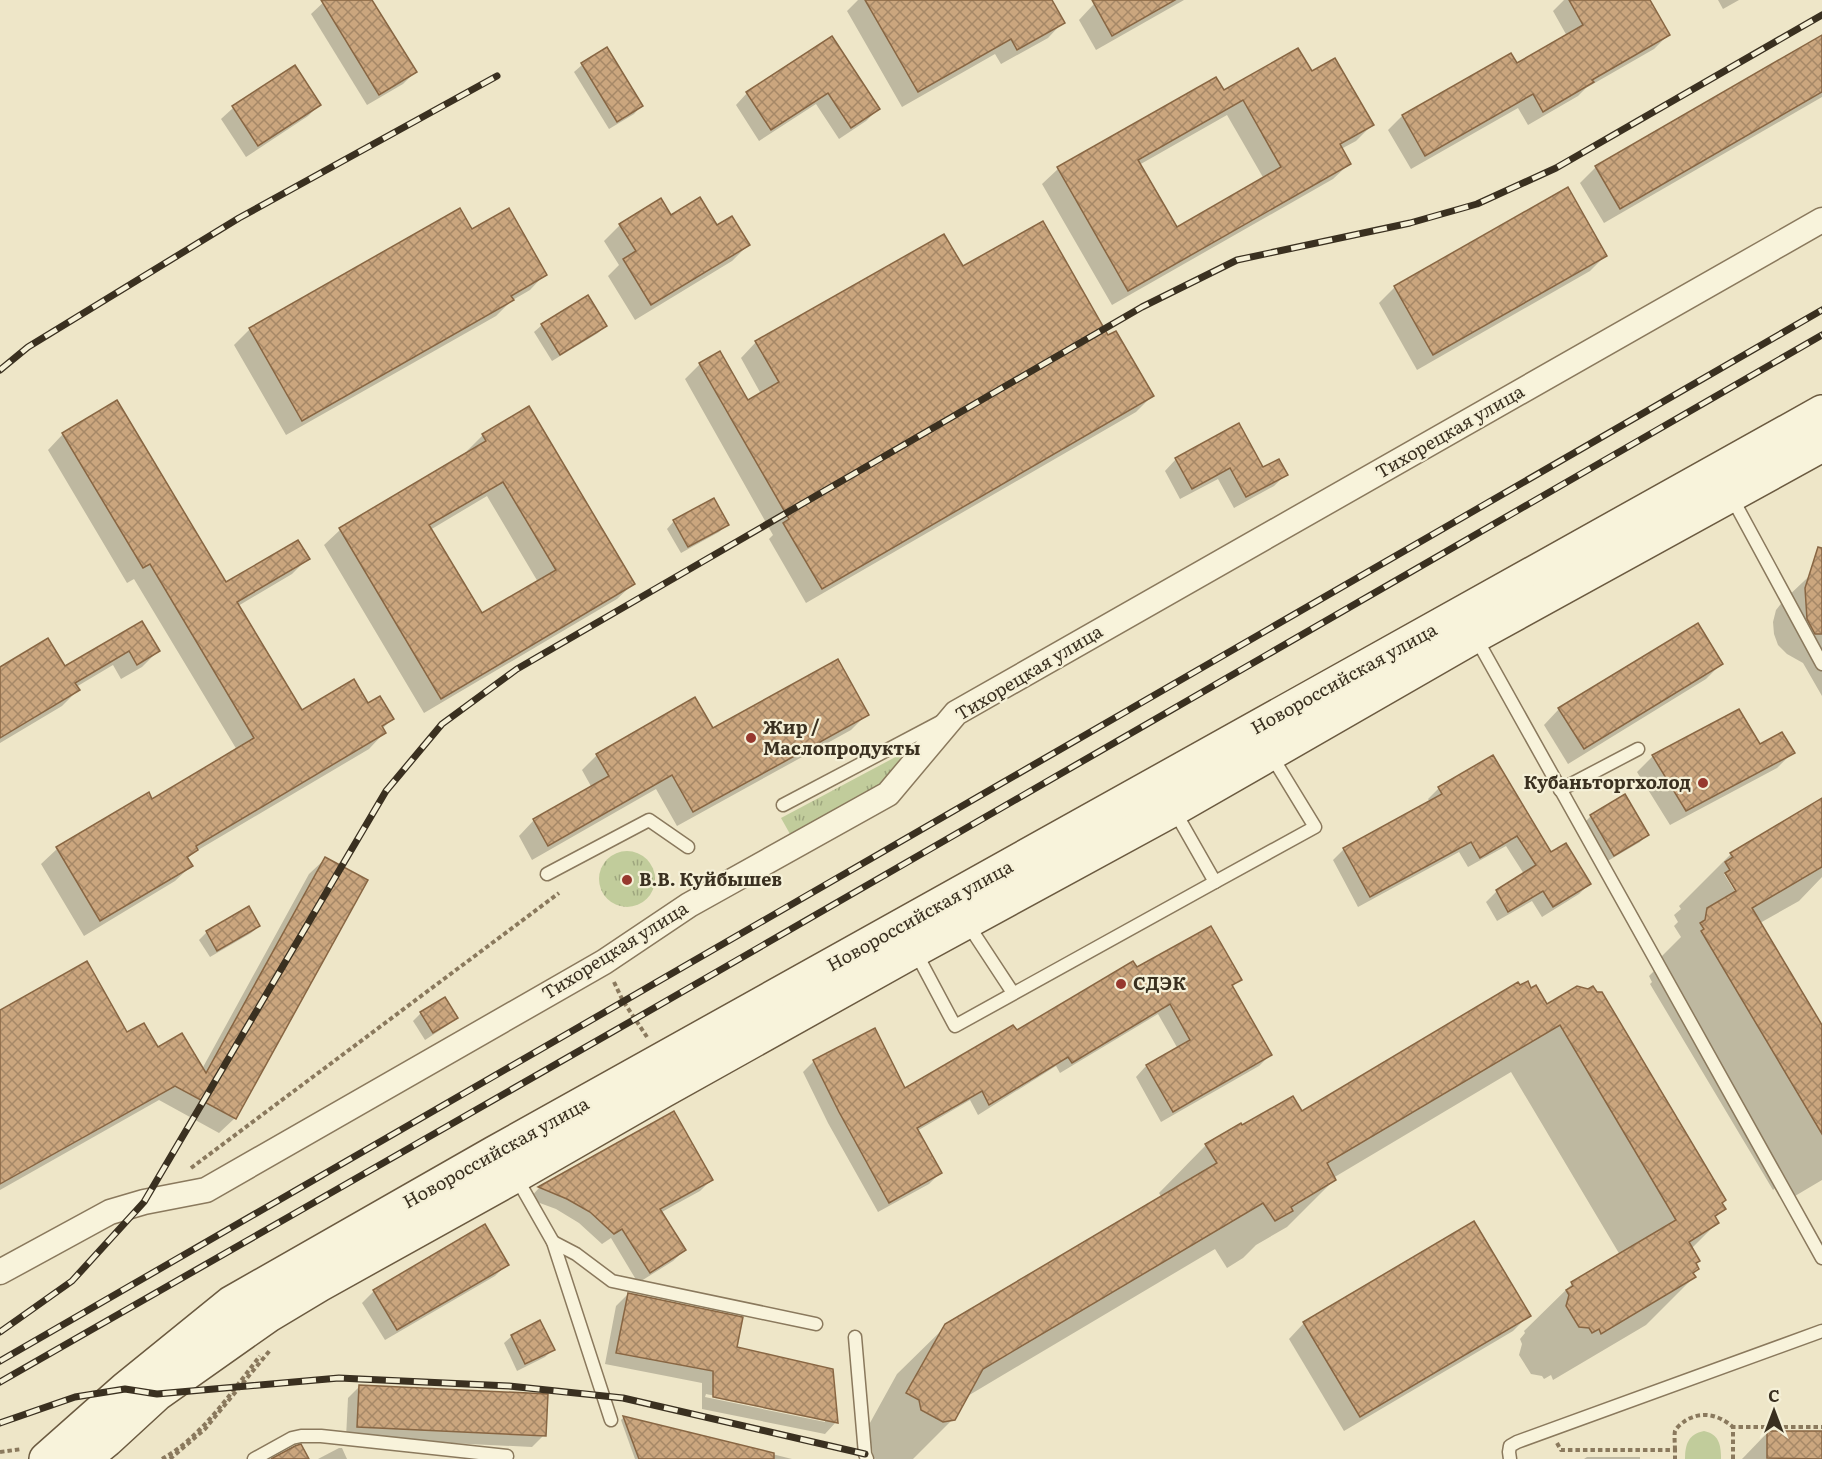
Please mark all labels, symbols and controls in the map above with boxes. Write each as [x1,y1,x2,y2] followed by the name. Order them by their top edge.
[1370,377,1529,484] street label: Тихорецкая улица
[1245,615,1442,740] street label: Новороссийская улица
[949,617,1107,727] street label: Тихорецкая улица
[763,713,920,761] place label: Жир / Маслопродукты
[744,731,758,745] marker: Жир / Маслопродукты
[1523,768,1691,795] place label: Кубаньторгхолод
[1696,776,1710,790] marker: Кубаньторгхолод
[821,852,1018,977] street label: Новороссийская улица
[639,865,782,892] place label: В.В. Куйбышев
[620,873,634,887] marker: В.В. Куйбышев
[536,894,693,1006] street label: Тихорецкая улица
[1133,969,1186,996] place label: СДЭК
[1114,977,1128,991] marker: СДЭК
[397,1089,594,1214] street label: Новороссийская улица
[1744,1381,1804,1441] north arrow
[1768,1383,1780,1407] text: С

